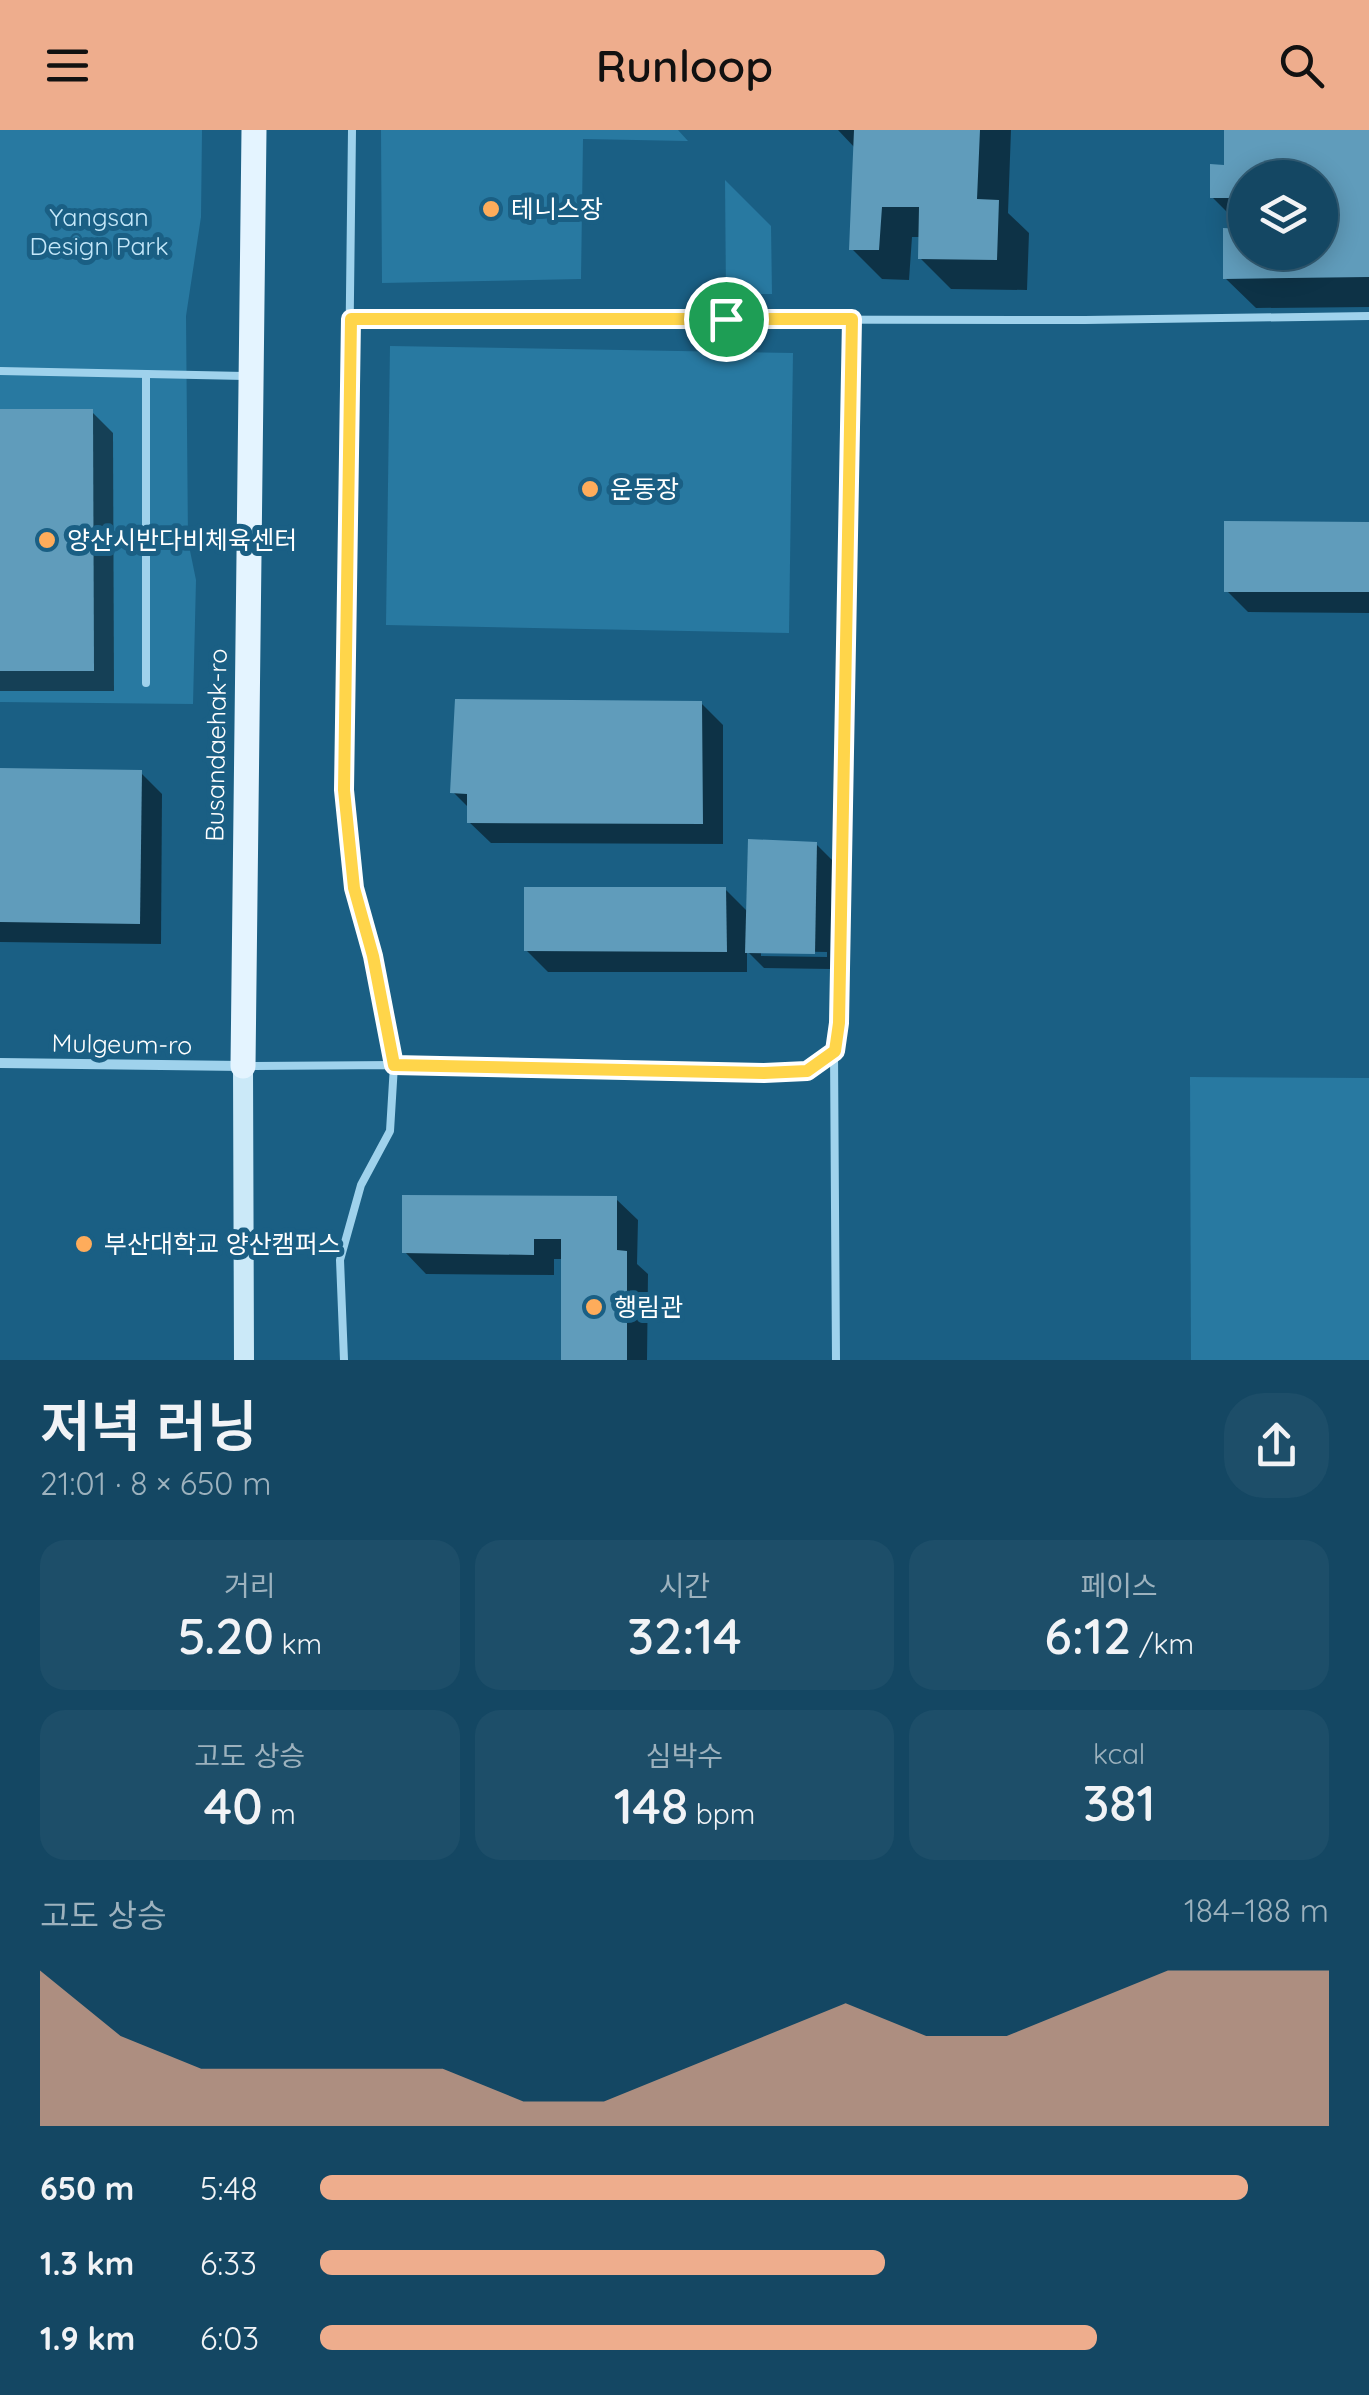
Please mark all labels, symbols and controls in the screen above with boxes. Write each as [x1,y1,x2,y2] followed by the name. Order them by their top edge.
[596,37,773,93] text: Runloop
[40,38,95,93] icon: menu
[1274,38,1329,93] icon: search
[1228,160,1338,270] map controls
[1228,160,1338,270] button: layers
[511,193,603,224] place label: 테니스장
[480,198,502,220] marker: 테니스장
[29,201,169,261] park label: Yangsan Design Park
[684,277,769,362] pin
[699,292,754,347] icon: arrive
[610,473,679,504] place label: 운동장
[579,478,601,500] marker: 운동장
[67,524,297,555] place label: 양산시반다비체육센터
[36,529,58,551] marker: 양산시반다비체육센터
[198,648,233,842] street label: Busandaehak-ro
[51,1027,193,1060] street label: Mulgeum-ro
[104,1228,341,1259] place label: 부산대학교 양산캠퍼스
[73,1233,95,1255] marker: 부산대학교 양산캠퍼스
[614,1291,683,1322] place label: 행림관
[583,1296,605,1318] marker: 행림관
[40,1391,258,1460] text: 저녁 러닝
[1224,1393,1329,1498] button: share
[40,1463,271,1503] text: 21:01 · 8 × 650 m
[224,1568,276,1603] text: 거리
[659,1568,710,1603] text: 시간
[1081,1568,1158,1603] text: 페이스
[178,1604,274,1667] text: 5.20
[627,1604,742,1667] text: 32:14
[1044,1604,1131,1667] text: 6:12
[274,1626,322,1661] text: km
[1131,1626,1194,1661] text: /km
[1093,1736,1145,1771] text: kcal
[194,1738,305,1773] text: 고도 상승
[646,1738,723,1773] text: 심박수
[1083,1771,1156,1834] text: 381
[204,1774,263,1837] text: 40
[614,1774,688,1837] text: 148
[263,1796,296,1831] text: m
[688,1796,755,1831] text: bpm
[1184,1890,1329,1930] text: 184–188 m
[40,1895,167,1935] text: 고도 상승
[40,2168,134,2208] text: 650 m
[200,2168,258,2208] text: 5:48
[40,2243,134,2283] text: 1.3 km
[200,2243,257,2283] text: 6:33
[40,2318,135,2358] text: 1.9 km
[200,2318,259,2358] text: 6:03

